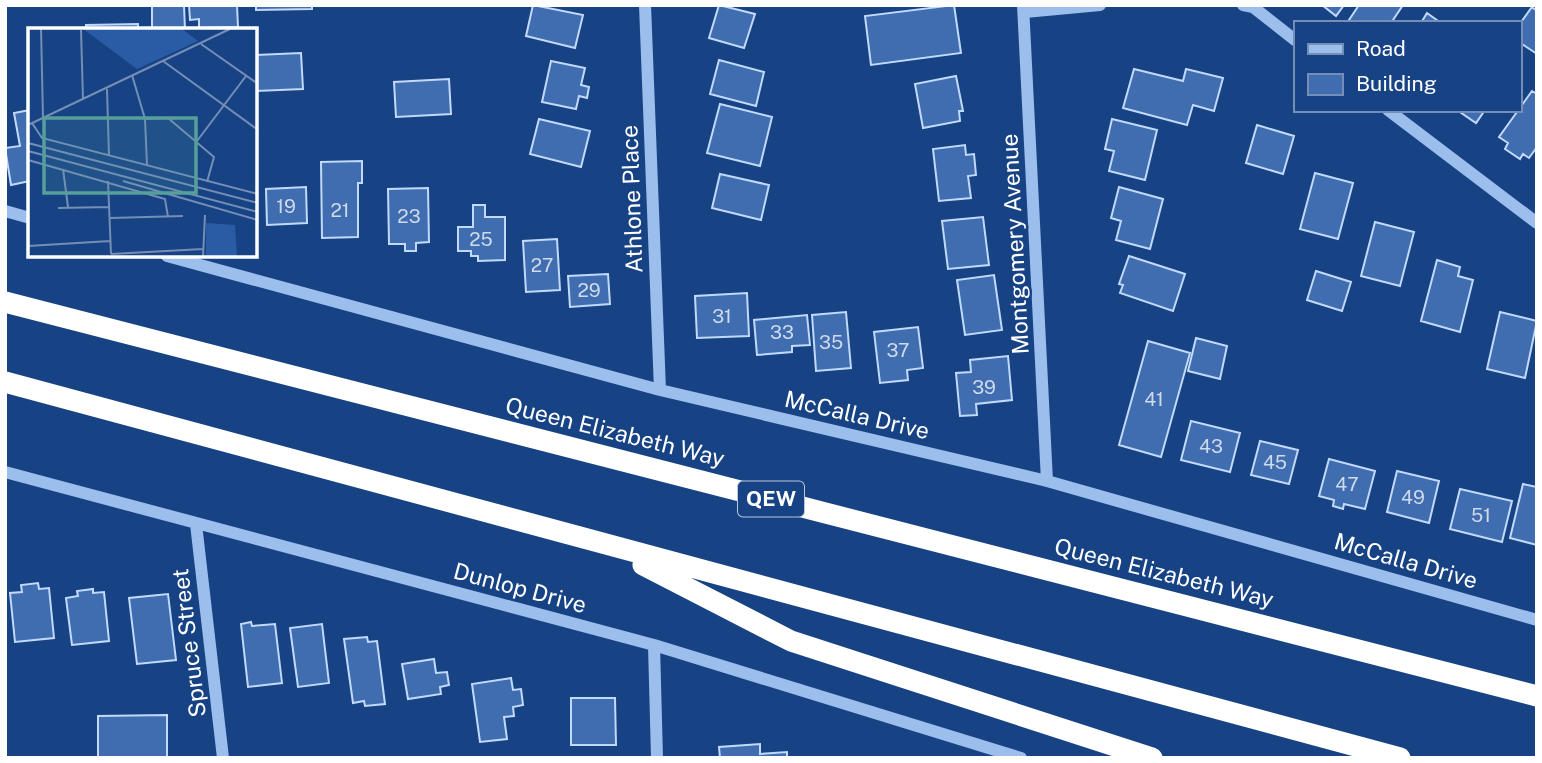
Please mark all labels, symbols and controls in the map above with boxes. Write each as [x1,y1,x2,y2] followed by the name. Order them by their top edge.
[1294,21,1521,112] legend
[28,28,257,257] inset map
[1356,36,1406,61] text: Road
[1356,71,1437,96] text: Building
[615,125,648,273] street label: Athlone Place
[995,133,1034,355] street label: Montgomery Avenue
[276,195,296,217] house number: 19
[330,199,350,221] house number: 21
[397,205,421,227] house number: 23
[469,228,493,250] house number: 25
[531,254,553,276] house number: 27
[577,279,601,301] house number: 29
[712,305,732,327] house number: 31
[770,321,794,343] house number: 33
[819,331,843,353] house number: 35
[886,339,910,361] house number: 37
[972,376,996,398] house number: 39
[782,385,932,444] street label: McCalla Drive
[1144,388,1164,410] house number: 41
[503,391,728,472] street label: Queen Elizabeth Way
[1199,435,1223,457] house number: 43
[1263,451,1287,473] house number: 45
[1335,473,1359,495] house number: 47
[738,482,804,516] road number: QEW
[1401,486,1425,508] house number: 49
[1471,504,1491,526] house number: 51
[1331,527,1481,594] street label: McCalla Drive
[1052,532,1277,613] street label: Queen Elizabeth Way
[451,557,589,618] street label: Dunlop Drive
[166,567,211,719] street label: Spruce Street

